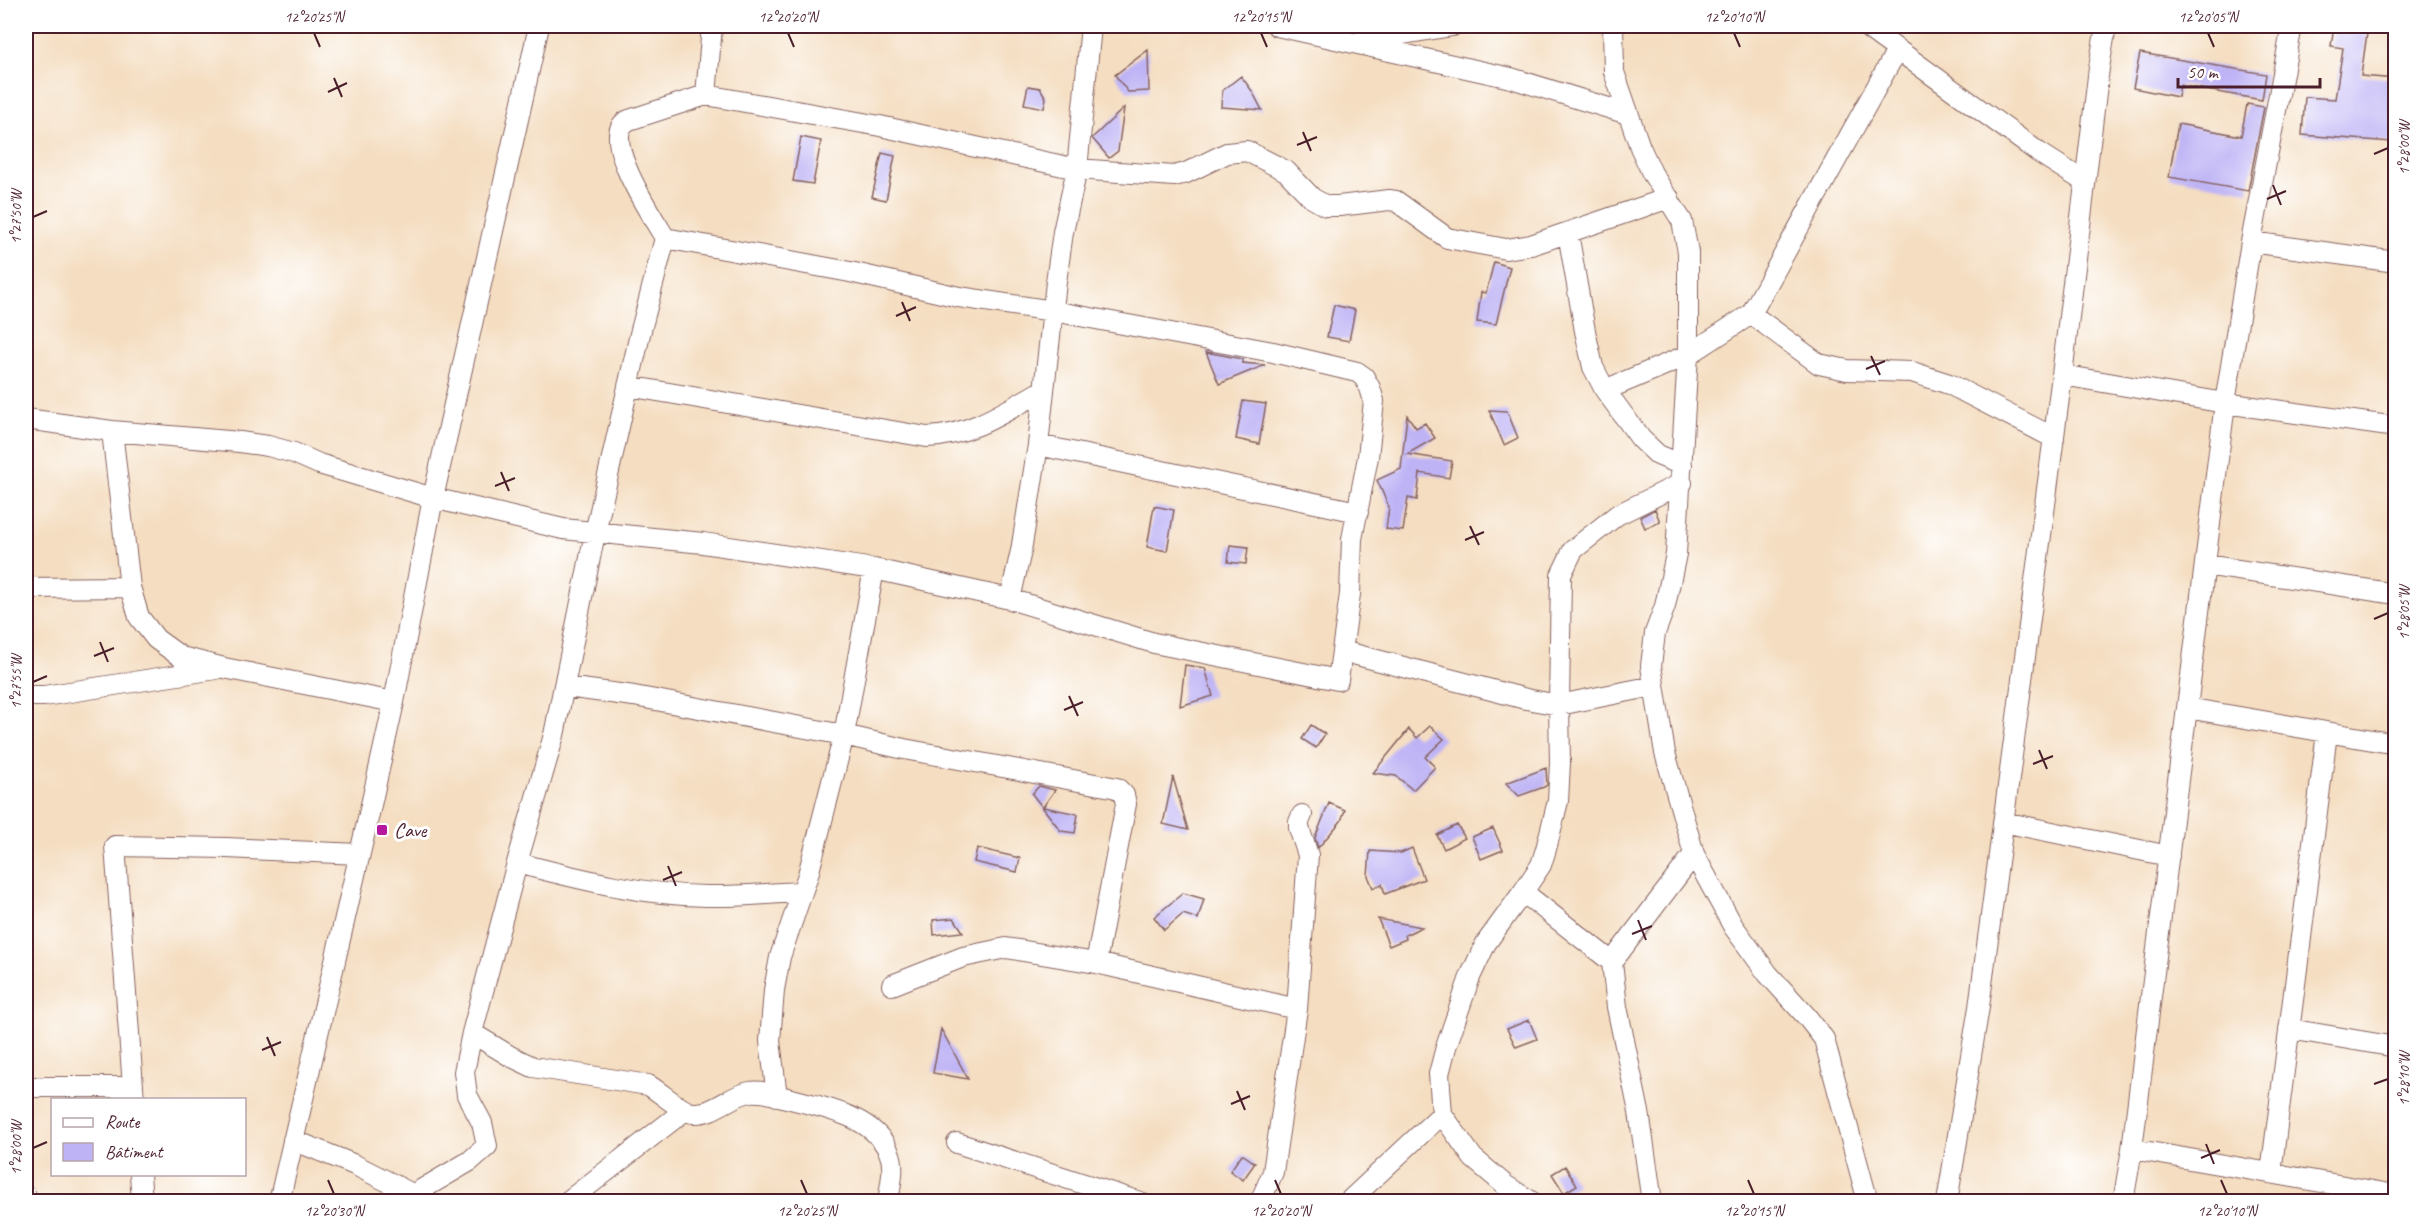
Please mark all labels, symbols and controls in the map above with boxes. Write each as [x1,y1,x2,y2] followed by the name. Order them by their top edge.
[284,8,347,27] text: 12°20'25"N
[758,8,821,27] text: 12°20'20"N
[1231,8,1294,27] text: 12°20'15"N
[1704,8,1767,27] text: 12°20'10"N
[2178,8,2241,27] text: 12°20'05"N
[2178,51,2320,89] scale bar
[2187,61,2220,83] text: 50 m
[2395,118,2414,175] text: 1°28'00"W
[7,187,26,244] text: 1°27'50"W
[2395,583,2414,640] text: 1°28'05"W
[7,652,26,709] text: 1°27'55"W
[394,817,428,843] place label: Cave
[375,823,389,837] marker: Cave
[2395,1049,2414,1106] text: 1°28'10"W
[51,1098,246,1176] legend
[105,1111,140,1133] text: Route
[7,1118,26,1175] text: 1°28'00"W
[105,1141,165,1163] text: Bâtiment
[304,1202,367,1221] text: 12°20'30"N
[777,1202,840,1221] text: 12°20'25"N
[1251,1202,1314,1221] text: 12°20'20"N
[1724,1202,1787,1221] text: 12°20'15"N
[2197,1202,2260,1221] text: 12°20'10"N

